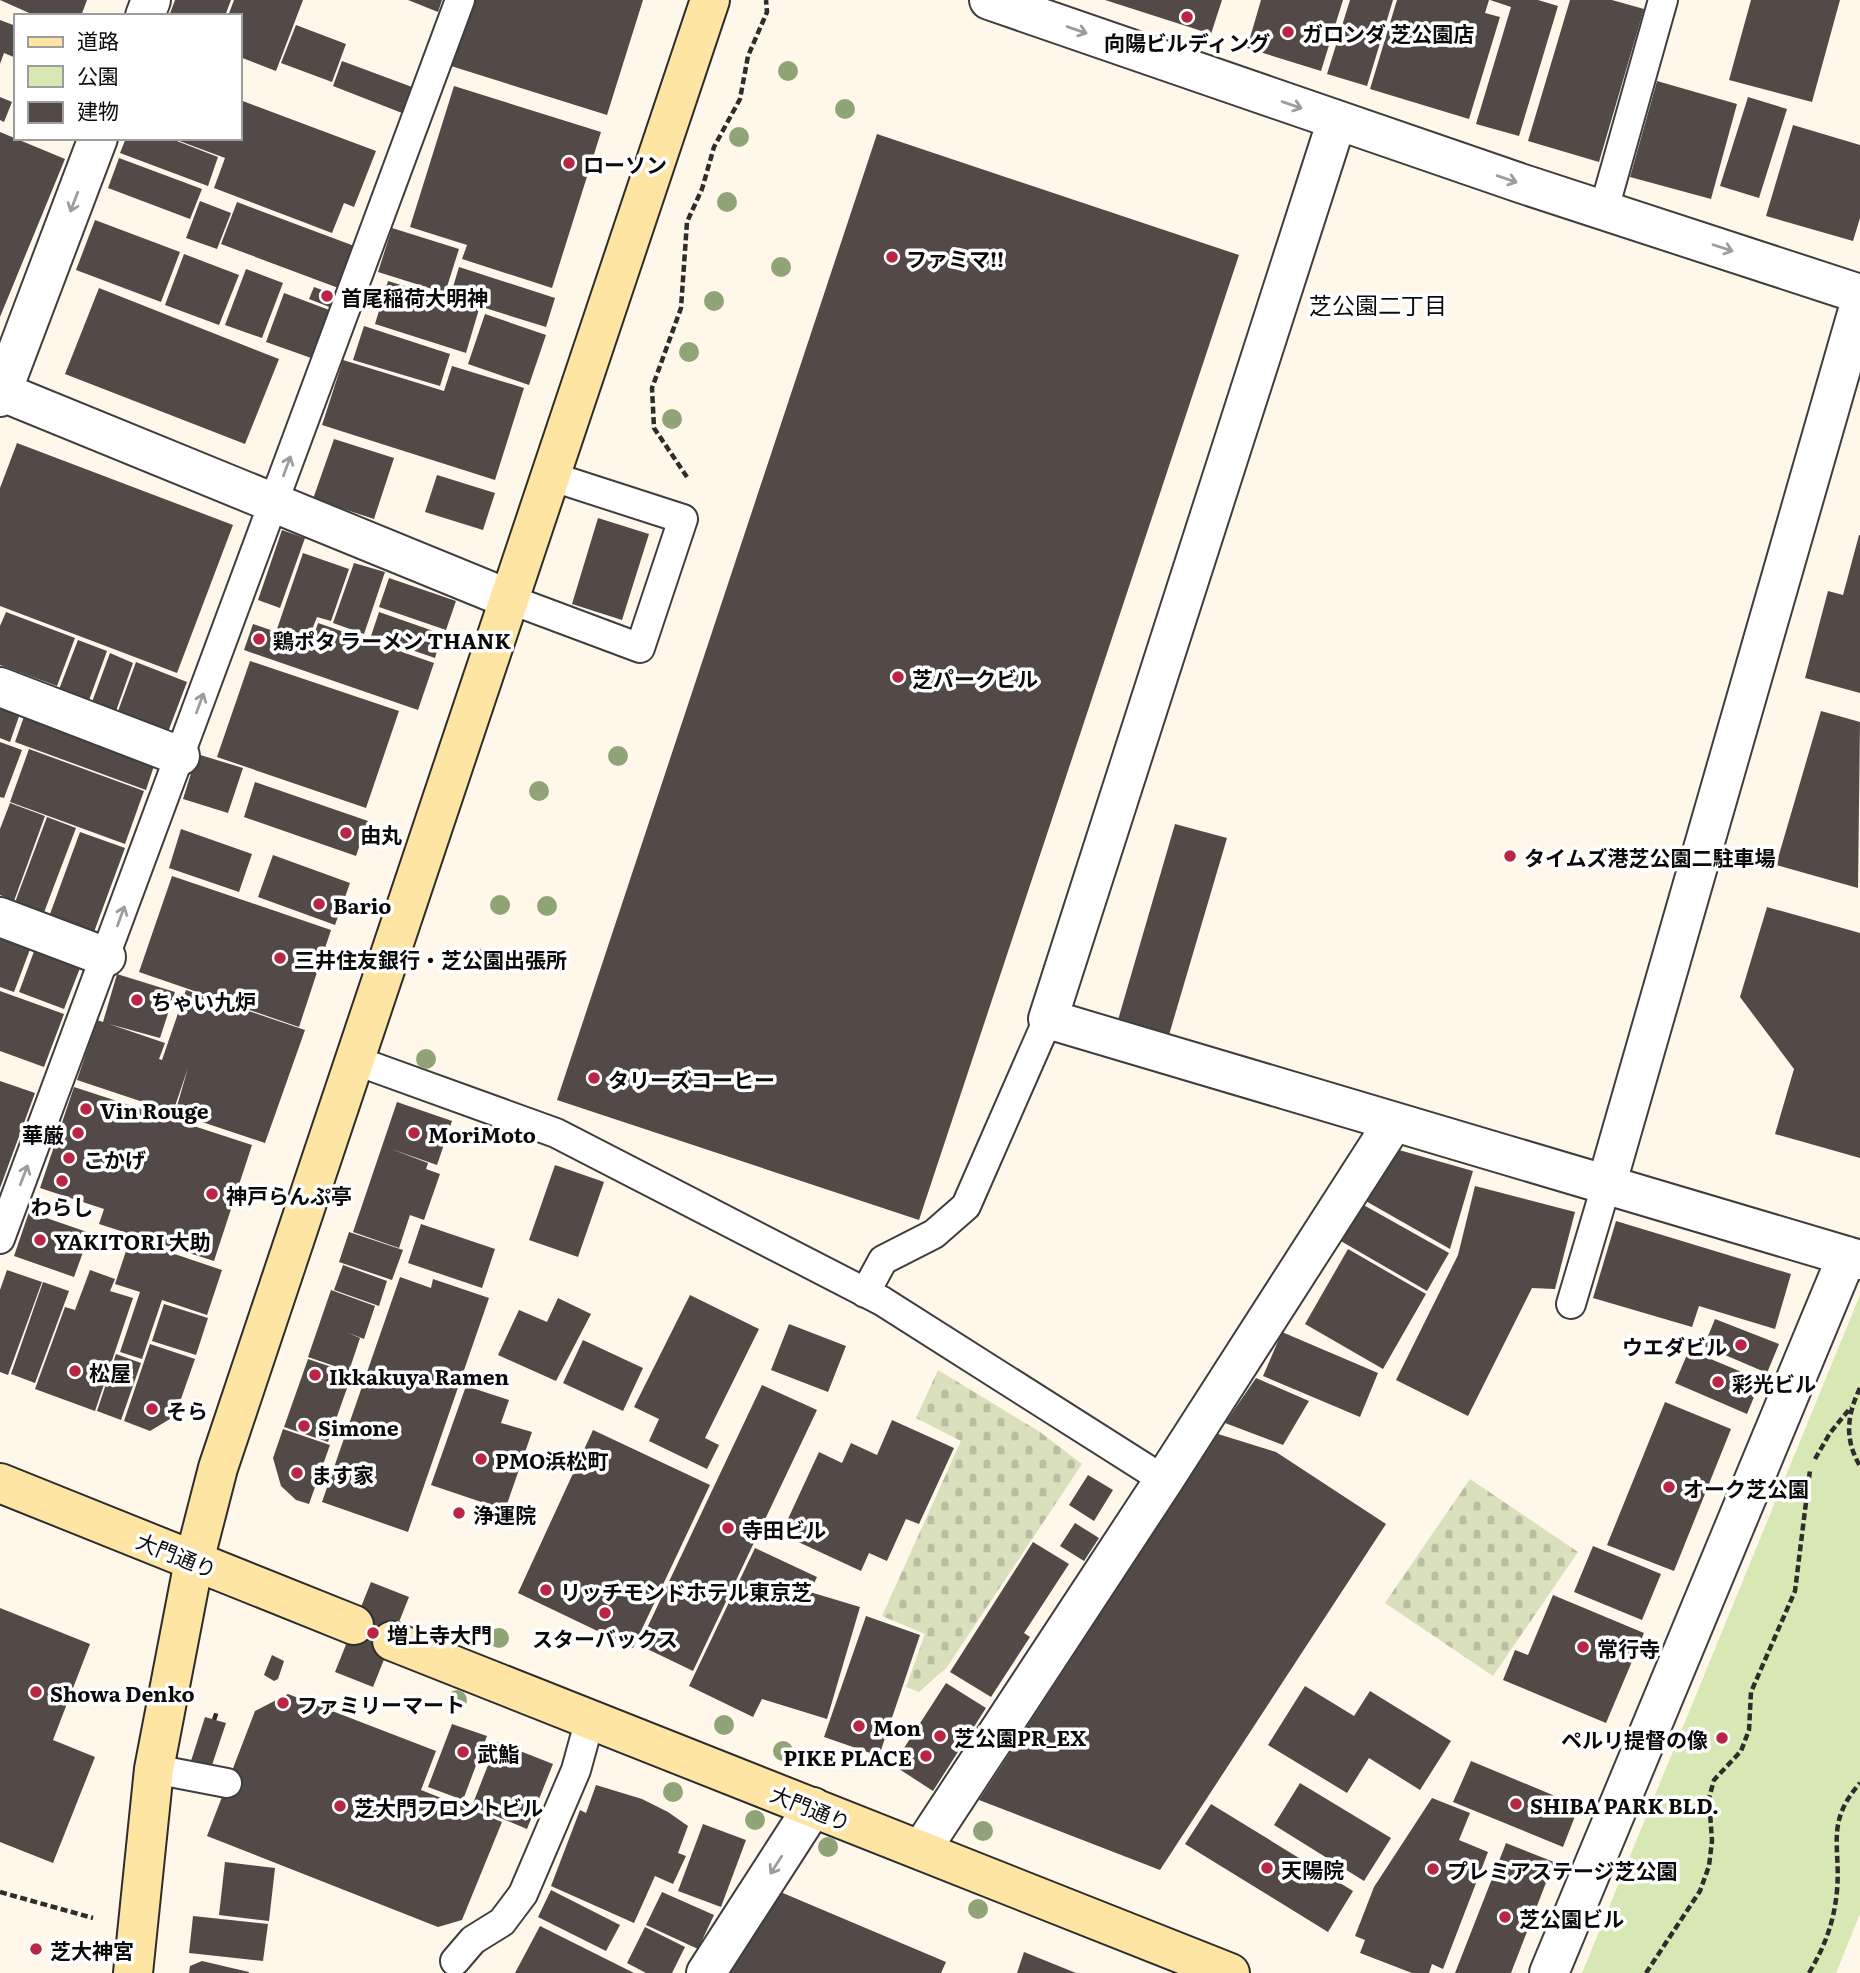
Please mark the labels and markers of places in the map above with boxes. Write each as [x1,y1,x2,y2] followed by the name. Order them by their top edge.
[1179,9,1195,25] marker: 向陽ビルディング
[1302,17,1474,48] place label: ガロンダ 芝公園店
[1280,24,1296,40] marker: ガロンダ 芝公園店
[1104,26,1270,57] place label: 向陽ビルディング
[583,148,667,179] place label: ローソン
[561,155,577,171] marker: ローソン
[906,242,1004,273] place label: ファミマ!!
[884,249,900,265] marker: ファミマ!!
[341,281,488,312] place label: 首尾稲荷大明神
[319,288,335,304] marker: 首尾稲荷大明神
[273,624,511,655] place label: 鶏ポタ ラーメン THANK
[251,631,267,647] marker: 鶏ポタ ラーメン THANK
[912,662,1038,693] place label: 芝パークビル
[890,669,906,685] marker: 芝パークビル
[360,818,402,849] place label: 由丸
[338,825,354,841] marker: 由丸
[1524,841,1776,872] place label: タイムズ港芝公園二駐車場
[1502,848,1518,864] marker: タイムズ港芝公園二駐車場
[333,889,391,920] place label: Bario
[311,896,327,912] marker: Bario
[294,943,567,974] place label: 三井住友銀行・芝公園出張所
[272,950,288,966] marker: 三井住友銀行・芝公園出張所
[151,985,256,1016] place label: ちゃい九炉
[129,992,145,1008] marker: ちゃい九炉
[608,1063,775,1094] place label: タリーズコーヒー
[586,1070,602,1086] marker: タリーズコーヒー
[100,1094,209,1125] place label: Vin Rouge
[78,1101,94,1117] marker: Vin Rouge
[22,1118,64,1149] place label: 華厳
[428,1118,536,1149] place label: MoriMoto
[70,1125,86,1141] marker: 華厳
[406,1125,422,1141] marker: MoriMoto
[83,1143,146,1174] place label: こかげ
[61,1150,77,1166] marker: こかげ
[54,1173,70,1189] marker: わらし
[226,1179,352,1210] place label: 神戸らんぷ亭
[204,1186,220,1202] marker: 神戸らんぷ亭
[31,1190,94,1221] place label: わらし
[54,1225,211,1256] place label: YAKITORI 大助
[32,1232,48,1248] marker: YAKITORI 大助
[1622,1330,1727,1361] place label: ウエダビル
[1733,1337,1749,1353] marker: ウエダビル
[89,1356,131,1387] place label: 松屋
[329,1360,509,1391] place label: Ikkakuya Ramen
[67,1363,83,1379] marker: 松屋
[307,1367,323,1383] marker: Ikkakuya Ramen
[1732,1367,1816,1398] place label: 彩光ビル
[1710,1374,1726,1390] marker: 彩光ビル
[166,1394,208,1425] place label: そら
[144,1401,160,1417] marker: そら
[318,1411,399,1442] place label: Simone
[296,1418,312,1434] marker: Simone
[495,1444,608,1475] place label: PMO浜松町
[473,1451,489,1467] marker: PMO浜松町
[311,1458,374,1489] place label: ます家
[289,1465,305,1481] marker: ます家
[1683,1472,1809,1503] place label: オーク芝公園
[1661,1479,1677,1495] marker: オーク芝公園
[473,1498,536,1529] place label: 浄運院
[451,1505,467,1521] marker: 浄運院
[742,1513,826,1544] place label: 寺田ビル
[720,1520,736,1536] marker: 寺田ビル
[560,1575,812,1606] place label: リッチモンドホテル東京芝
[538,1582,554,1598] marker: リッチモンドホテル東京芝
[597,1605,613,1621] marker: スターバックス
[387,1618,492,1649] place label: 増上寺大門
[532,1622,678,1653] place label: スターバックス
[365,1625,381,1641] marker: 増上寺大門
[1597,1632,1660,1663] place label: 常行寺
[1575,1639,1591,1655] marker: 常行寺
[50,1677,195,1708] place label: Showa Denko
[28,1684,44,1700] marker: Showa Denko
[297,1688,465,1719] place label: ファミリーマート
[275,1695,291,1711] marker: ファミリーマート
[873,1711,921,1742] place label: Mon
[851,1718,867,1734] marker: Mon
[954,1721,1086,1752] place label: 芝公園PR_EX
[1561,1723,1708,1754] place label: ペルリ提督の像
[932,1728,948,1744] marker: 芝公園PR_EX
[1714,1730,1730,1746] marker: ペルリ提督の像
[477,1737,519,1768] place label: 武鮨
[783,1741,912,1772] place label: PIKE PLACE
[455,1744,471,1760] marker: 武鮨
[918,1748,934,1764] marker: PIKE PLACE
[1530,1789,1719,1820] place label: SHIBA PARK BLD.
[354,1791,543,1822] place label: 芝大門フロントビル
[1508,1796,1524,1812] marker: SHIBA PARK BLD.
[332,1798,348,1814] marker: 芝大門フロントビル
[1281,1853,1344,1884] place label: 天陽院
[1447,1854,1678,1885] place label: プレミアステージ芝公園
[1259,1860,1275,1876] marker: 天陽院
[1425,1861,1441,1877] marker: プレミアステージ芝公園
[1519,1902,1624,1933] place label: 芝公園ビル
[1497,1909,1513,1925] marker: 芝公園ビル
[50,1934,134,1965] place label: 芝大神宮
[28,1941,44,1957] marker: 芝大神宮

